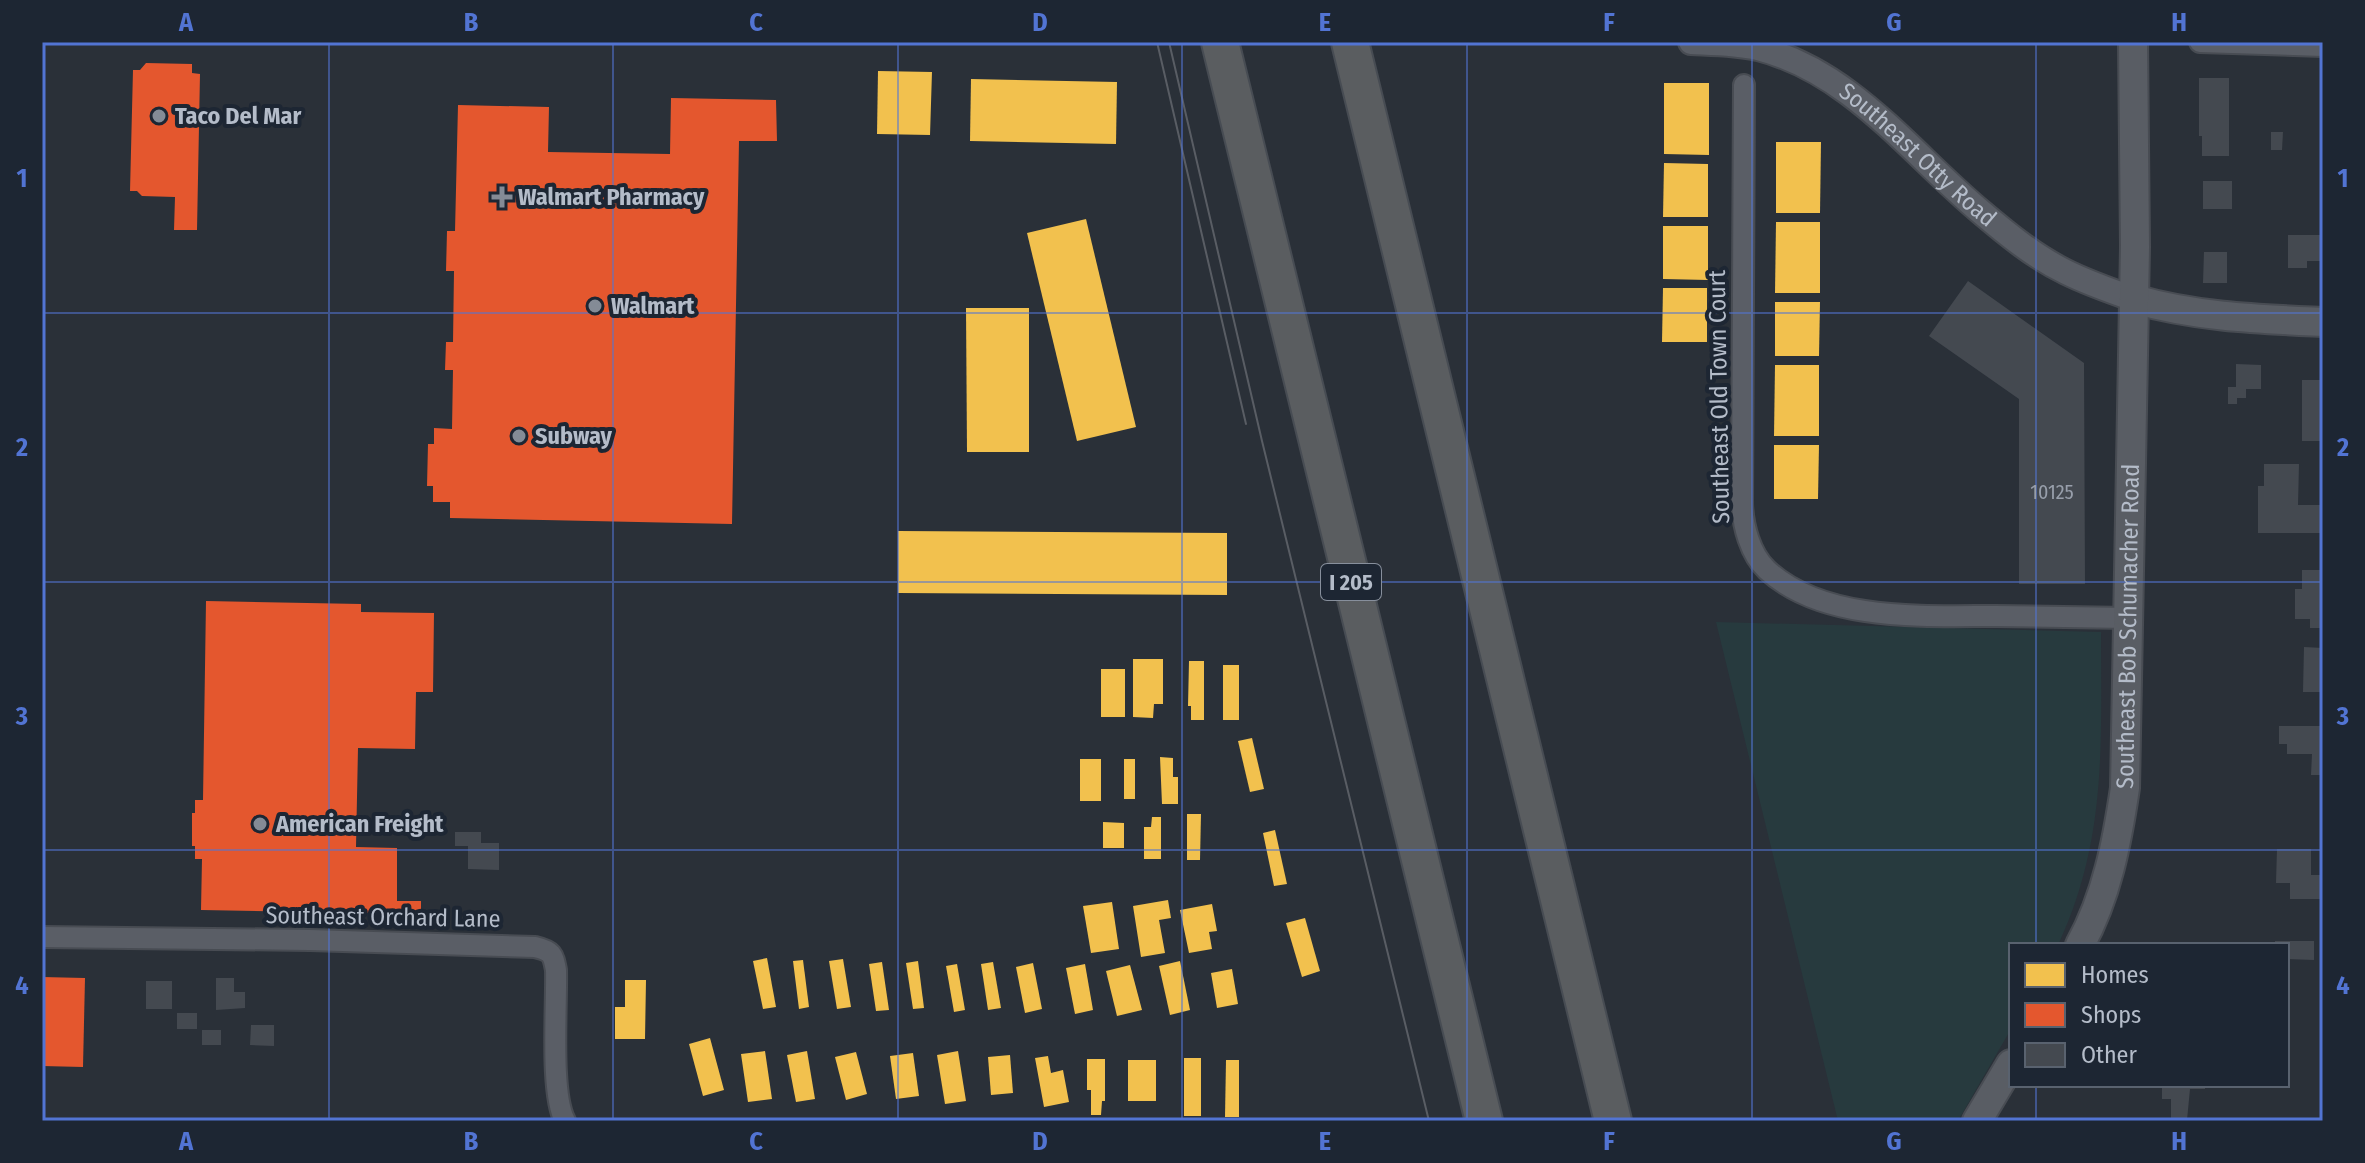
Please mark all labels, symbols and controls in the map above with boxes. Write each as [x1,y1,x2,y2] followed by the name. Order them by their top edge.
[178,7,194,38] text: A
[464,7,479,38] text: B
[749,7,763,38] text: C
[1032,7,1048,38] text: D
[1319,7,1331,38] text: E
[1603,7,1615,38] text: F
[1886,7,1902,38] text: G
[2171,7,2187,38] text: H
[1834,77,2002,233] street label: Southeast Otty Road
[175,102,301,130] place label: Taco Del Mar
[150,107,168,125] marker: Taco Del Mar
[17,163,28,194] text: 1
[2338,163,2349,194] text: 1
[518,183,705,211] place label: Walmart Pharmacy
[493,188,511,206] marker: Walmart Pharmacy
[1703,270,1735,524] street label: Southeast Old Town Court
[611,292,695,320] place label: Walmart
[586,297,604,315] marker: Walmart
[535,422,613,450] place label: Subway
[510,427,528,445] marker: Subway
[15,432,28,463] text: 2
[2336,432,2349,463] text: 2
[2111,463,2145,789] street label: Southeast Bob Schumacher Road
[2030,480,2074,504] house number: 10125
[1321,564,1381,600] road number: I 205
[15,701,28,732] text: 3
[2336,701,2349,732] text: 3
[275,810,444,838] place label: American Freight
[251,815,269,833] marker: American Freight
[265,901,501,933] street label: Southeast Orchard Lane
[2009,943,2289,1087] legend
[2081,961,2149,989] text: Homes
[15,970,29,1001] text: 4
[2336,970,2350,1001] text: 4
[2081,1001,2141,1029] text: Shops
[2081,1041,2137,1069] text: Other
[178,1126,194,1157] text: A
[464,1126,479,1157] text: B
[749,1126,763,1157] text: C
[1032,1126,1048,1157] text: D
[1319,1126,1331,1157] text: E
[1603,1126,1615,1157] text: F
[1886,1126,1902,1157] text: G
[2171,1126,2187,1157] text: H

